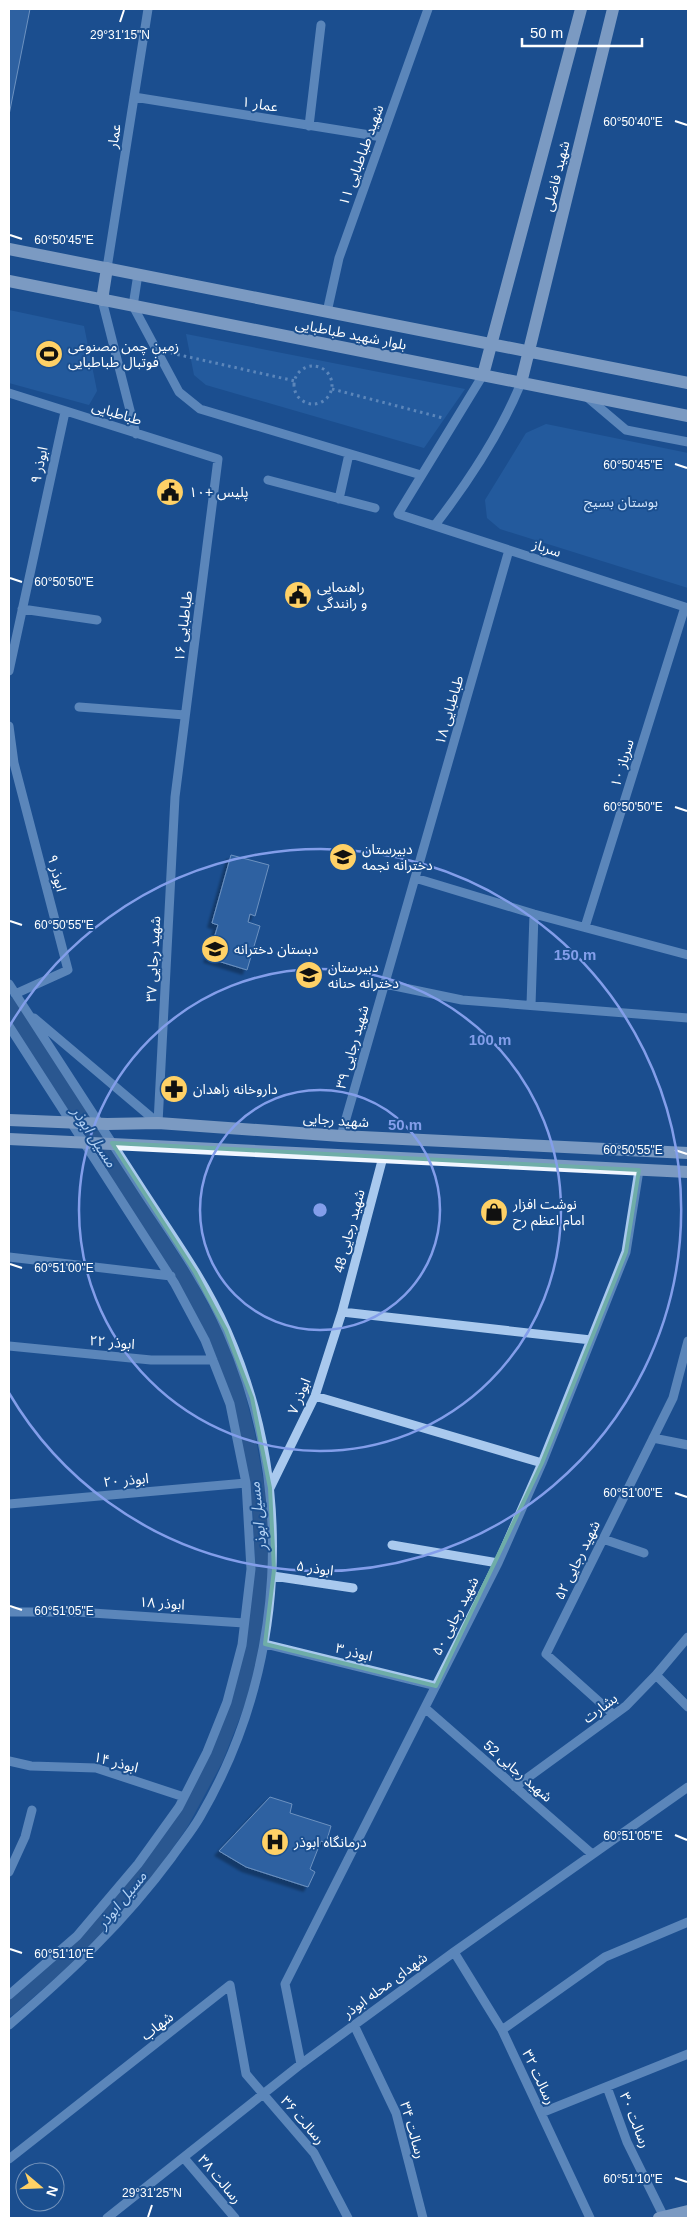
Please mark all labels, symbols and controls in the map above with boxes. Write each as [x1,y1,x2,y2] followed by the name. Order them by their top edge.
[522,15,642,47] scale bar
[530,24,563,41] text: 50 m
[90,28,150,42] text: 29°31'15"N
[241,93,279,116] street label: عمار ۱
[335,103,388,208] street label: شهید طباطبایی ۱۱
[603,115,663,129] text: 60°50'40"E
[104,123,125,150] street label: عمار
[540,139,573,213] street label: شهید فاضلی
[34,233,94,247] text: 60°50'45"E
[294,315,408,354] street label: بلوار شهید طباطبایی
[68,338,179,371] place label: زمین چمن مصنوعی فوتبال طباطبایی
[34,339,64,369] sports icon: زمین چمن مصنوعی فوتبال طباطبایی
[90,398,144,429] street label: طباطبایی
[27,445,52,485] street label: ابوذر ۹
[603,458,663,472] text: 60°50'45"E
[155,477,185,507] public building icon: پلیس +۱۰
[189,484,248,502] place label: پلیس +۱۰
[584,494,658,513] park label: بوستان بسیج
[529,536,563,561] street label: سرباز
[34,575,94,589] text: 60°50'50"E
[317,579,367,612] place label: راهنمایی و رانندگی
[283,580,313,610] public building icon: راهنمایی و رانندگی
[171,590,196,662] street label: طباطبایی ۱۶
[432,674,467,747] street label: طباطبایی ۱۸
[607,737,638,789] street label: سرباز ۱۰
[603,800,663,814] text: 60°50'50"E
[362,841,433,874] place label: دبیرستان دخترانه نجمه
[328,842,358,872] school or university icon: دبیرستان دخترانه نجمه
[43,853,70,893] street label: ابوذر ۹
[143,916,164,1002] street label: شهید رجایی ۳۷
[34,918,94,932] text: 60°50'55"E
[200,934,230,964] school or university icon: دبستان دخترانه
[234,941,319,958] place label: دبستان دخترانه
[554,946,596,963] text: 150 m
[328,959,399,992] place label: دبیرستان دخترانه حنانه
[294,960,324,990] school or university icon: دبیرستان دخترانه حنانه
[332,1003,373,1091] street label: شهید رجایی ۳۹
[469,1031,511,1048] text: 100 m
[159,1074,189,1104] pharmacy icon: داروخانه زاهدان
[193,1081,278,1098] place label: داروخانه زاهدان
[67,1102,120,1171] water label: مسیل ابوذر
[302,1110,370,1131] street label: شهید رجایی
[388,1116,422,1133] text: 50 m
[603,1143,663,1157] text: 60°50'55"E
[330,1188,369,1275] street label: شهید رجایی 48
[512,1196,585,1231] place label: نوشت افزار امام اعظم رح
[479,1197,509,1227] shop icon: نوشت افزار امام اعظم رح
[311,1201,329,1219] centre of rings
[34,1261,94,1275] text: 60°51'00"E
[89,1332,135,1353] street label: ابوذر ۲۲
[284,1376,315,1417] street label: ابوذر ۷
[103,1470,149,1491] street label: ابوذر ۲۰
[245,1481,271,1552] water label: مسیل ابوذر
[603,1486,663,1500] text: 60°51'00"E
[551,1518,604,1603] street label: شهید رجایی ۵۲
[295,1557,335,1580] street label: ابوذر ۵
[428,1574,483,1658] street label: شهید رجایی ۵۰
[139,1593,185,1614] street label: ابوذر ۱۸
[34,1604,94,1618] text: 60°51'05"E
[334,1640,374,1665] street label: ابوذر ۳
[580,1690,621,1727] street label: بشارت
[480,1737,556,1806] street label: شهید رجایی 52
[92,1748,140,1777] street label: ابوذر ۱۴
[260,1827,290,1857] hospital icon: درمانگاه ابوذر
[603,1829,663,1843] text: 60°51'05"E
[293,1834,367,1851] place label: درمانگاه ابوذر
[93,1868,151,1933] water label: مسیل ابوذر
[34,1947,94,1961] text: 60°51'10"E
[339,1949,431,2022] street label: شهدای محله ابوذر
[138,2009,177,2044] street label: شهاب
[518,2047,559,2107] street label: رسالت ۳۲
[616,2090,653,2151] street label: رسالت ۳۰
[277,2093,328,2148] street label: رسالت ۳۶
[396,2100,429,2161] street label: رسالت ۳۴
[194,2151,245,2207] street label: رسالت ۳۸
[15,2162,65,2212] north arrow
[603,2172,663,2186] text: 60°51'10"E
[43,2184,62,2199] text: N
[122,2186,182,2200] text: 29°31'25"N

